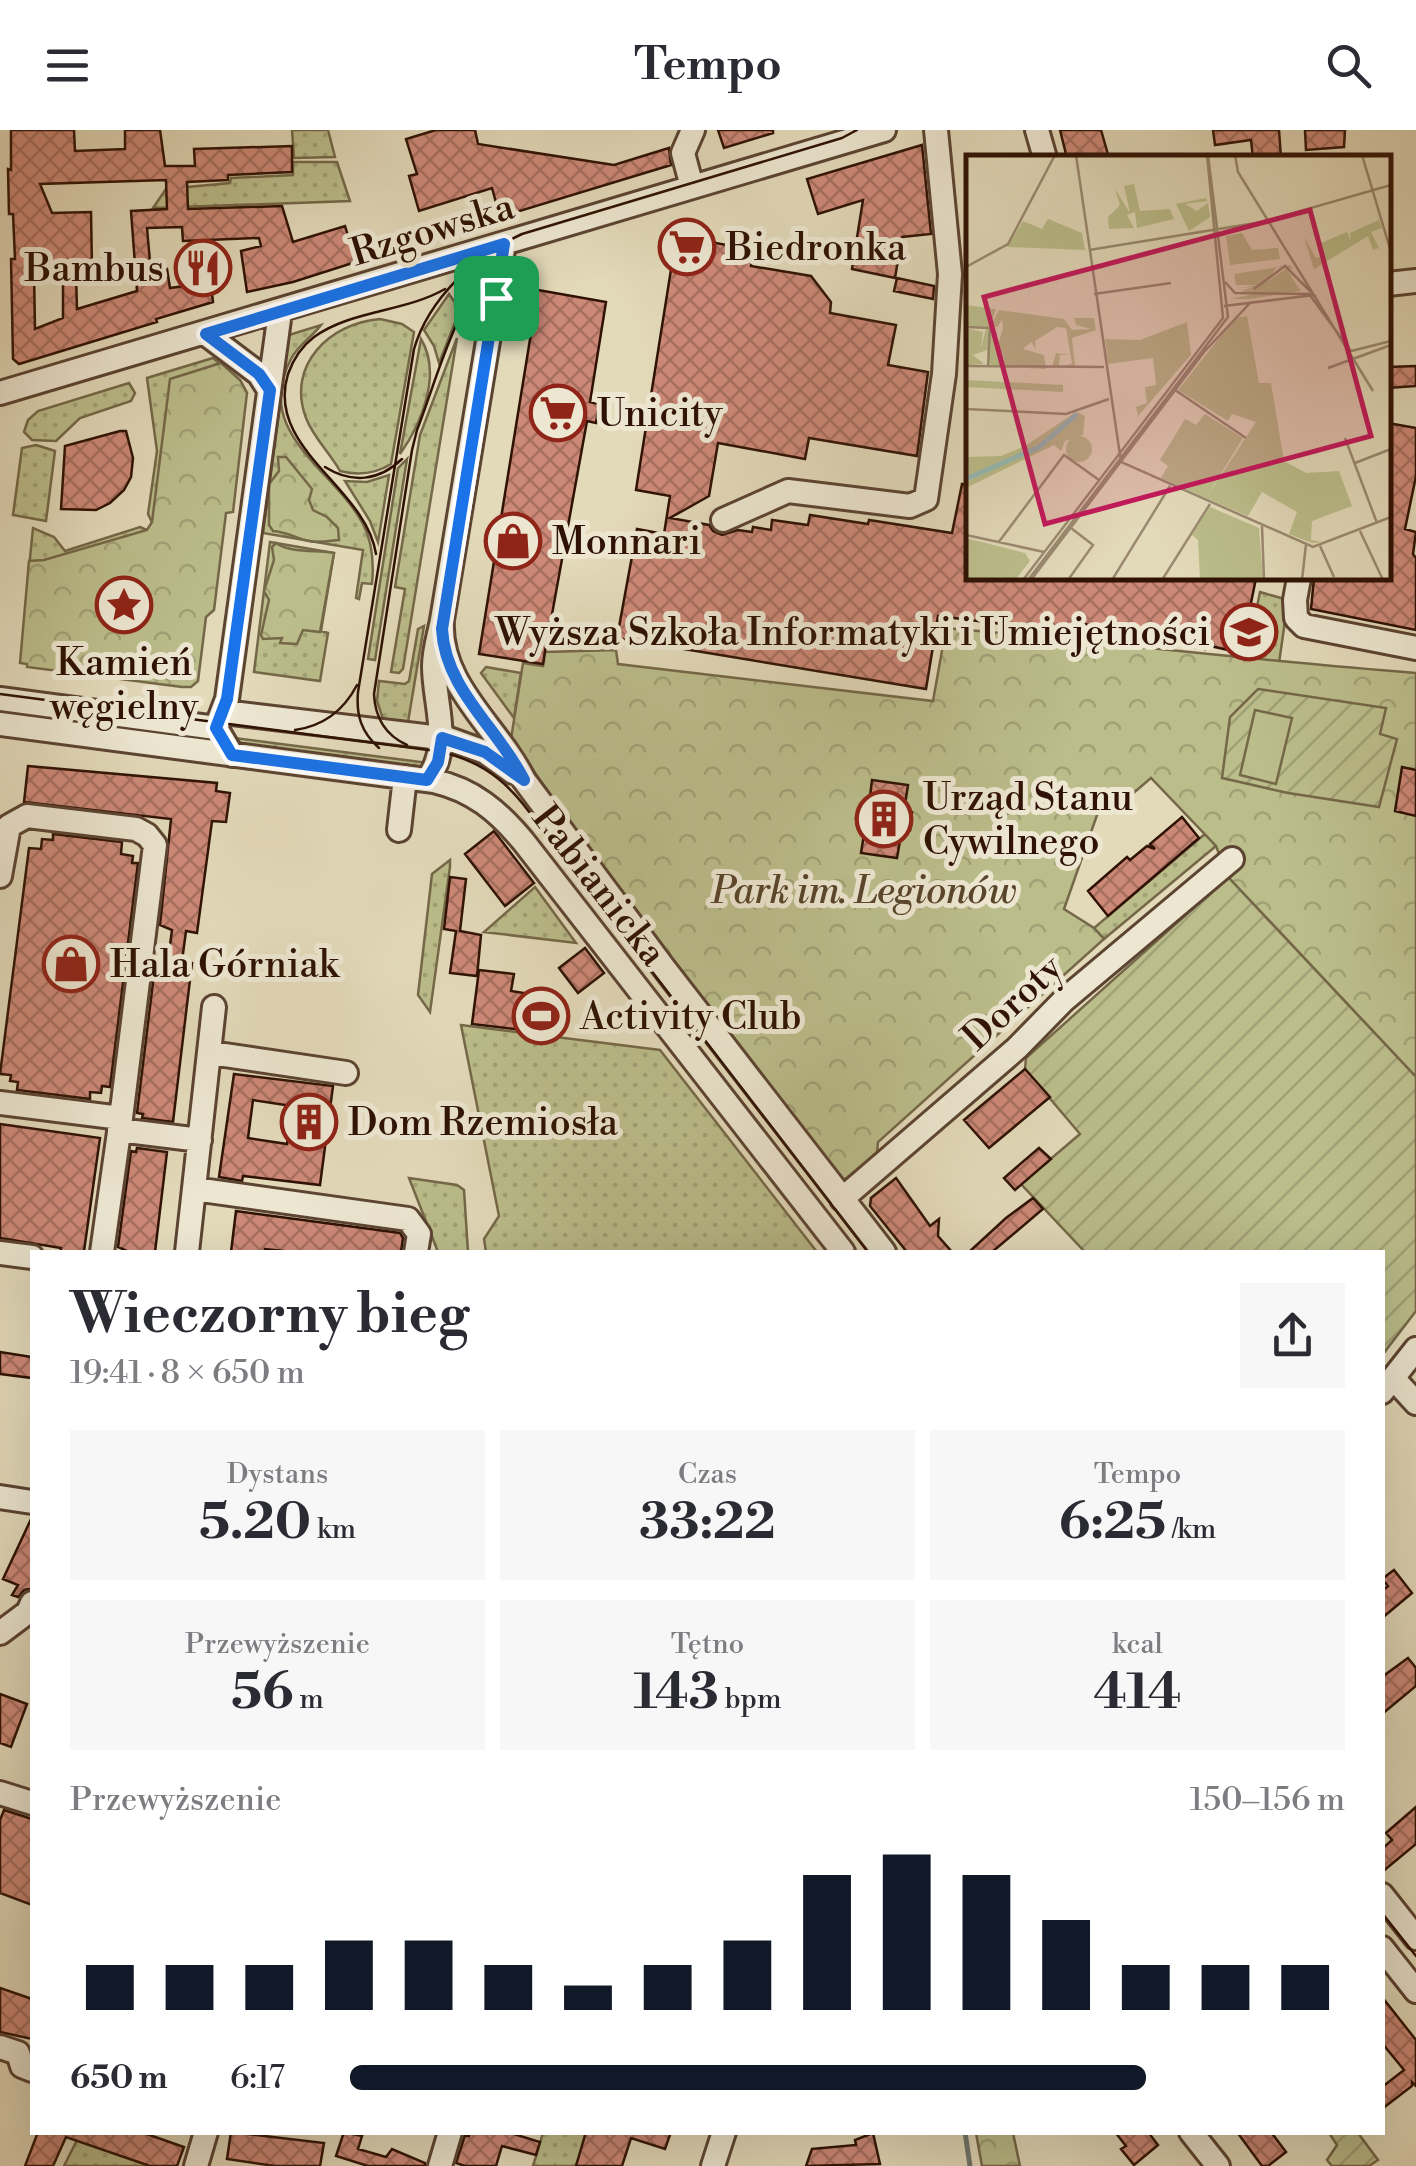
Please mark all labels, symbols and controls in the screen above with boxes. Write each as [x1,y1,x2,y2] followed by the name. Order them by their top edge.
[634,37,782,94] text: Tempo
[40,38,95,93] icon: menu
[1321,38,1376,93] icon: search
[966,155,1391,580] inset map
[345,183,521,278] street label: Rzgowska
[657,217,717,277] supermarket icon: Biedronka
[725,225,907,272] place label: Biedronka
[173,238,233,298] restaurant icon: Bambus
[24,246,164,293] place label: Bambus
[454,256,539,341] pin
[469,271,524,326] icon: arrive
[528,383,588,443] supermarket icon: Unicity
[597,391,723,438] place label: Unicity
[483,511,543,571] shop icon: Monnari
[552,519,701,566] place label: Monnari
[94,575,154,635] place icon: Kamień węgielny
[1219,602,1279,662] school or university icon: Wyższa Szkoła Informatyki i Umiejętności
[494,610,1210,657] place label: Wyższa Szkoła Informatyki i Umiejętności
[49,640,199,731] place label: Kamień węgielny
[923,775,1133,866] place label: Urząd Stanu Cywilnego
[854,789,914,849] building icon: Urząd Stanu Cywilnego
[521,796,677,976] street label: Pabianicka
[710,868,1017,915] park label: Park im. Legionów
[41,934,101,994] shop icon: Hala Górniak
[110,942,341,989] place label: Hala Górniak
[953,945,1073,1061] street label: Doroty
[511,986,571,1046] sports icon: Activity Club
[579,994,802,1041] place label: Activity Club
[279,1092,339,1152] building icon: Dom Rzemiosła
[348,1100,619,1147] place label: Dom Rzemiosła
[70,1281,469,1350] text: Wieczorny bieg
[1240,1283,1345,1388] button: share
[70,1353,305,1393] text: 19:41 · 8 × 650 m
[227,1457,328,1492] text: Dystans
[678,1457,737,1492] text: Czas
[1094,1457,1181,1492] text: Tempo
[199,1492,311,1554] text: 5.20
[639,1492,776,1554] text: 33:22
[1059,1492,1166,1554] text: 6:25
[311,1512,356,1547] text: km
[1166,1512,1216,1547] text: /km
[185,1627,370,1662] text: Przewyższenie
[671,1627,744,1662] text: Tętno
[1112,1627,1163,1662] text: kcal
[231,1662,294,1724] text: 56
[634,1662,719,1724] text: 143
[1093,1662,1182,1724] text: 414
[294,1682,324,1717] text: m
[719,1682,781,1717] text: bpm
[70,1780,281,1820] text: Przewyższenie
[1190,1780,1345,1820] text: 150–156 m
[70,2058,168,2098] text: 650 m
[230,2058,285,2098] text: 6:17

